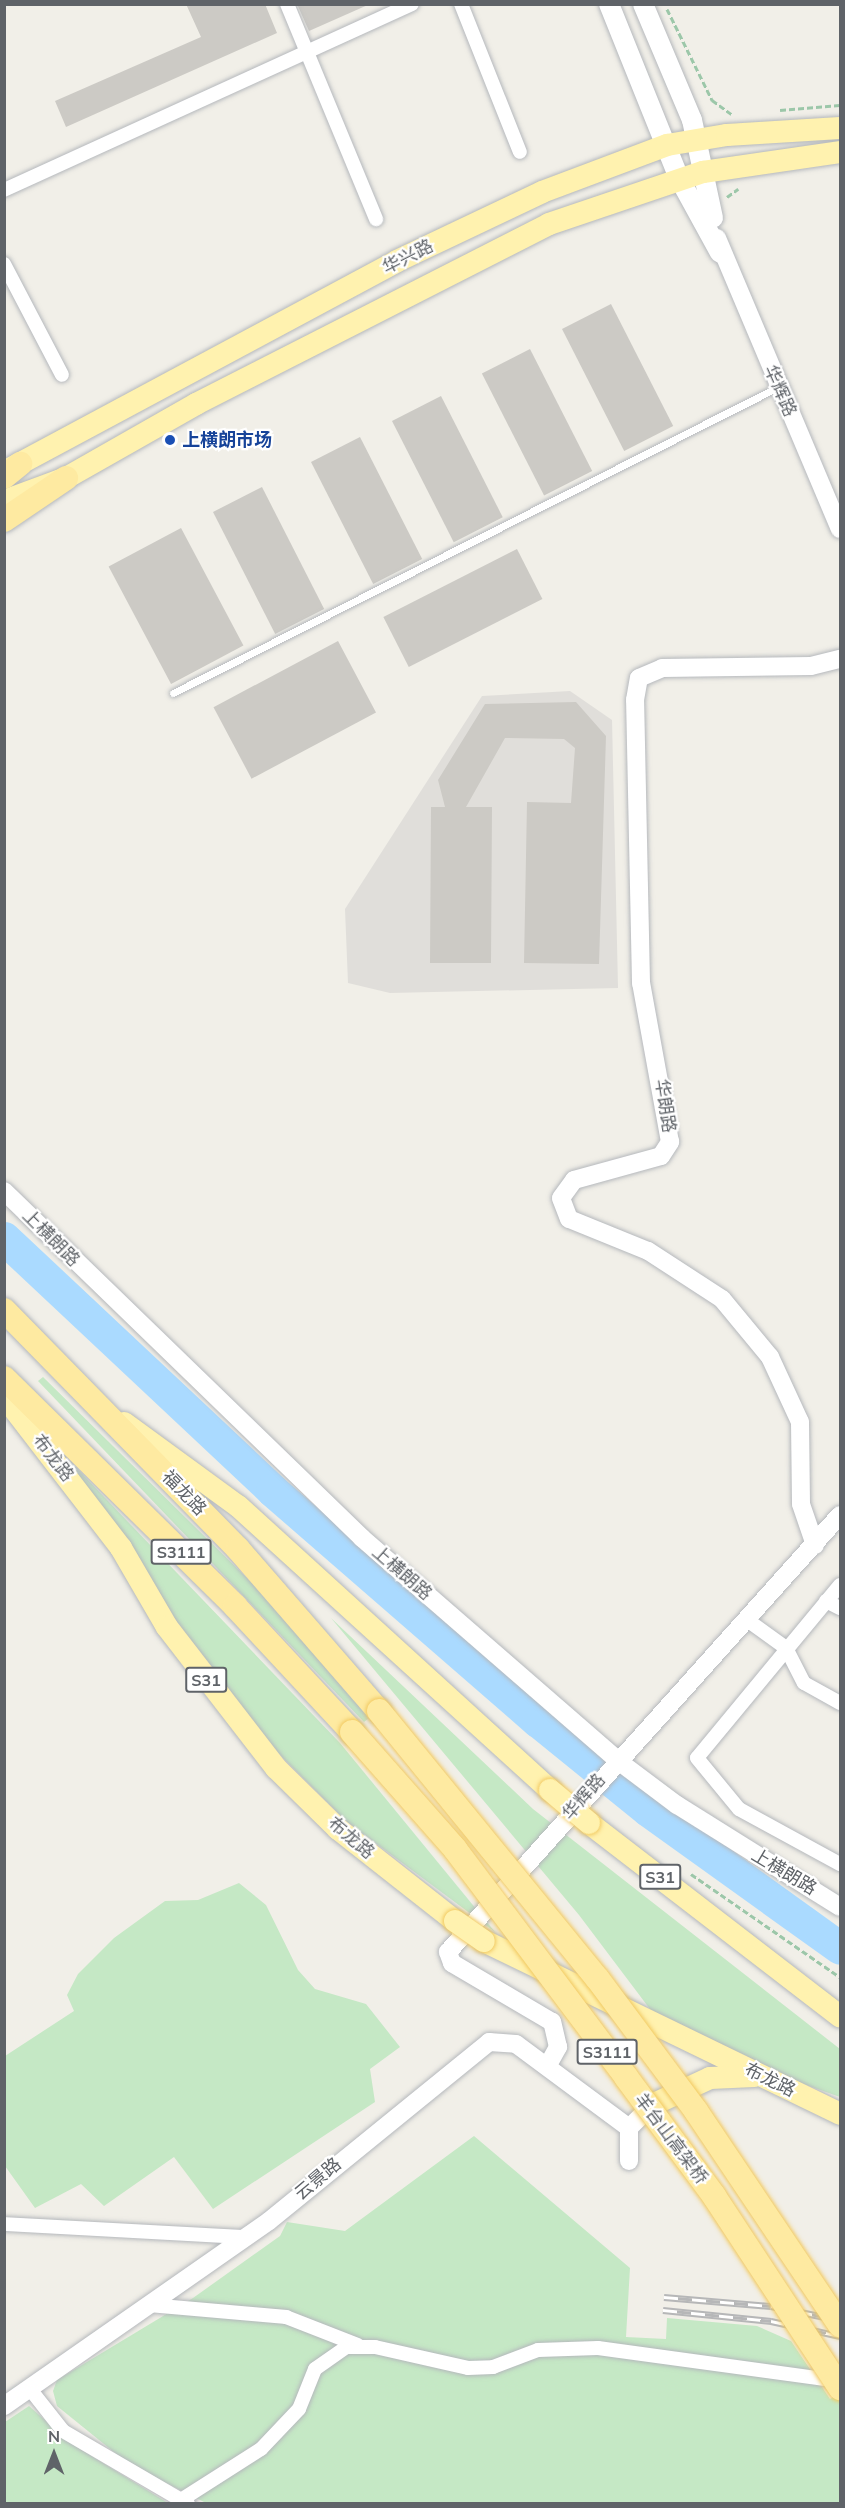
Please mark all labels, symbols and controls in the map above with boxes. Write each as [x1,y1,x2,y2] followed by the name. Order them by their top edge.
[379,235,437,279] street label: 华兴路
[759,362,801,420] street label: 华辉路
[182,429,272,451] place label: 上横朗市场
[163,433,177,447] marker: 上横朗市场
[650,1078,680,1134] street label: 华朗路
[18,1205,84,1271] street label: 上横朗路
[28,1430,78,1486] street label: 布龙路
[157,1466,211,1520] street label: 福龙路
[150,1539,213,1565] road number: S3111
[368,1541,436,1605] street label: 上横朗路
[185,1667,227,1693] road number: S31
[558,1770,610,1824] street label: 华辉路
[323,1812,379,1864] street label: 布龙路
[748,1844,820,1900] street label: 上横朗路
[639,1864,681,1890] road number: S31
[576,2039,638,2065] road number: S3111
[741,2058,799,2102] street label: 布龙路
[630,2089,712,2189] street label: 羊台山高架桥
[290,2153,346,2205] street label: 云景路
[24,2424,84,2484] north arrow
[48,2426,60,2446] text: N

